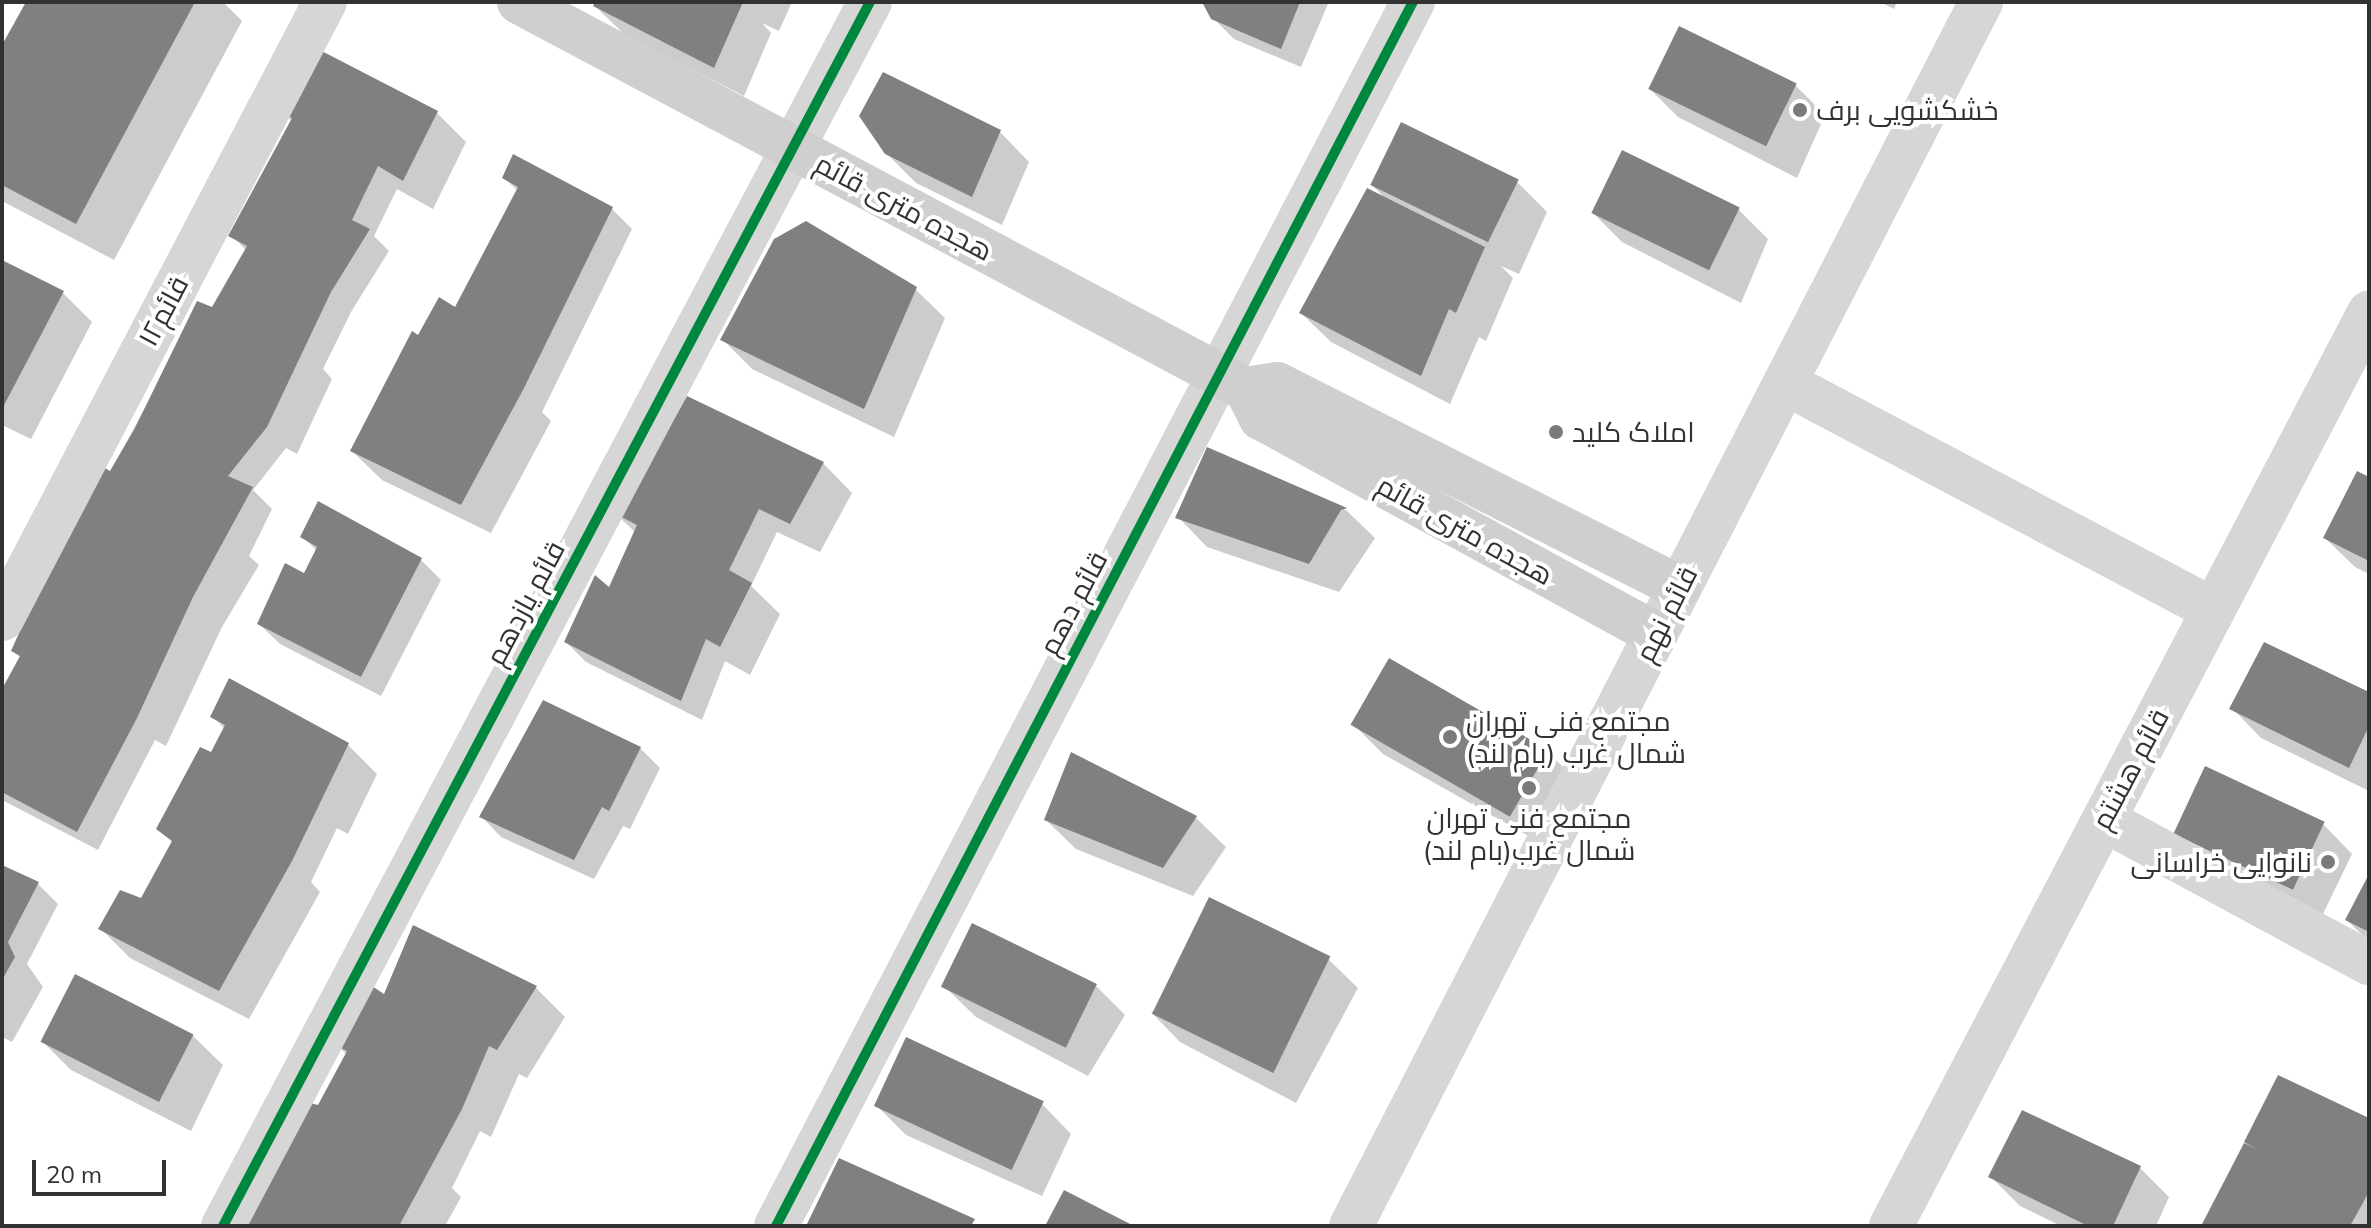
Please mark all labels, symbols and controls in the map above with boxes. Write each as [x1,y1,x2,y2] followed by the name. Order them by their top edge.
[1816,93,1999,127] place label: خشکشویی برف
[1791,101,1809,119] marker: خشکشویی برف
[810,146,998,268] street label: هجده متری قائم
[131,270,195,352] street label: قائم۱۲
[1572,415,1695,449] place label: املاک کلید
[1547,423,1565,441] marker: املاک کلید
[1371,468,1559,592] street label: هجده متری قائم
[478,535,572,671] street label: قائم یازدهم
[1032,545,1114,661] street label: قائم دهم
[1628,561,1704,667] street label: قائم نهم
[2084,703,2176,835] street label: قائم هشتم
[1466,704,1686,770] place label: مجتمع فنی تهران شمال غرب (بام لند)
[1441,728,1459,746] marker: مجتمع فنی تهران شمال غرب (بام لند)
[1520,779,1538,797] marker: مجتمع فنی تهران شمال غرب(بام لند)
[1423,801,1635,867] place label: مجتمع فنی تهران شمال غرب(بام لند)
[2130,845,2312,879] place label: نانوایی خراسانی
[2319,853,2337,871] marker: نانوایی خراسانی
[36,1144,170,1194] scale bar
[46,1159,102,1189] text: 20 m

